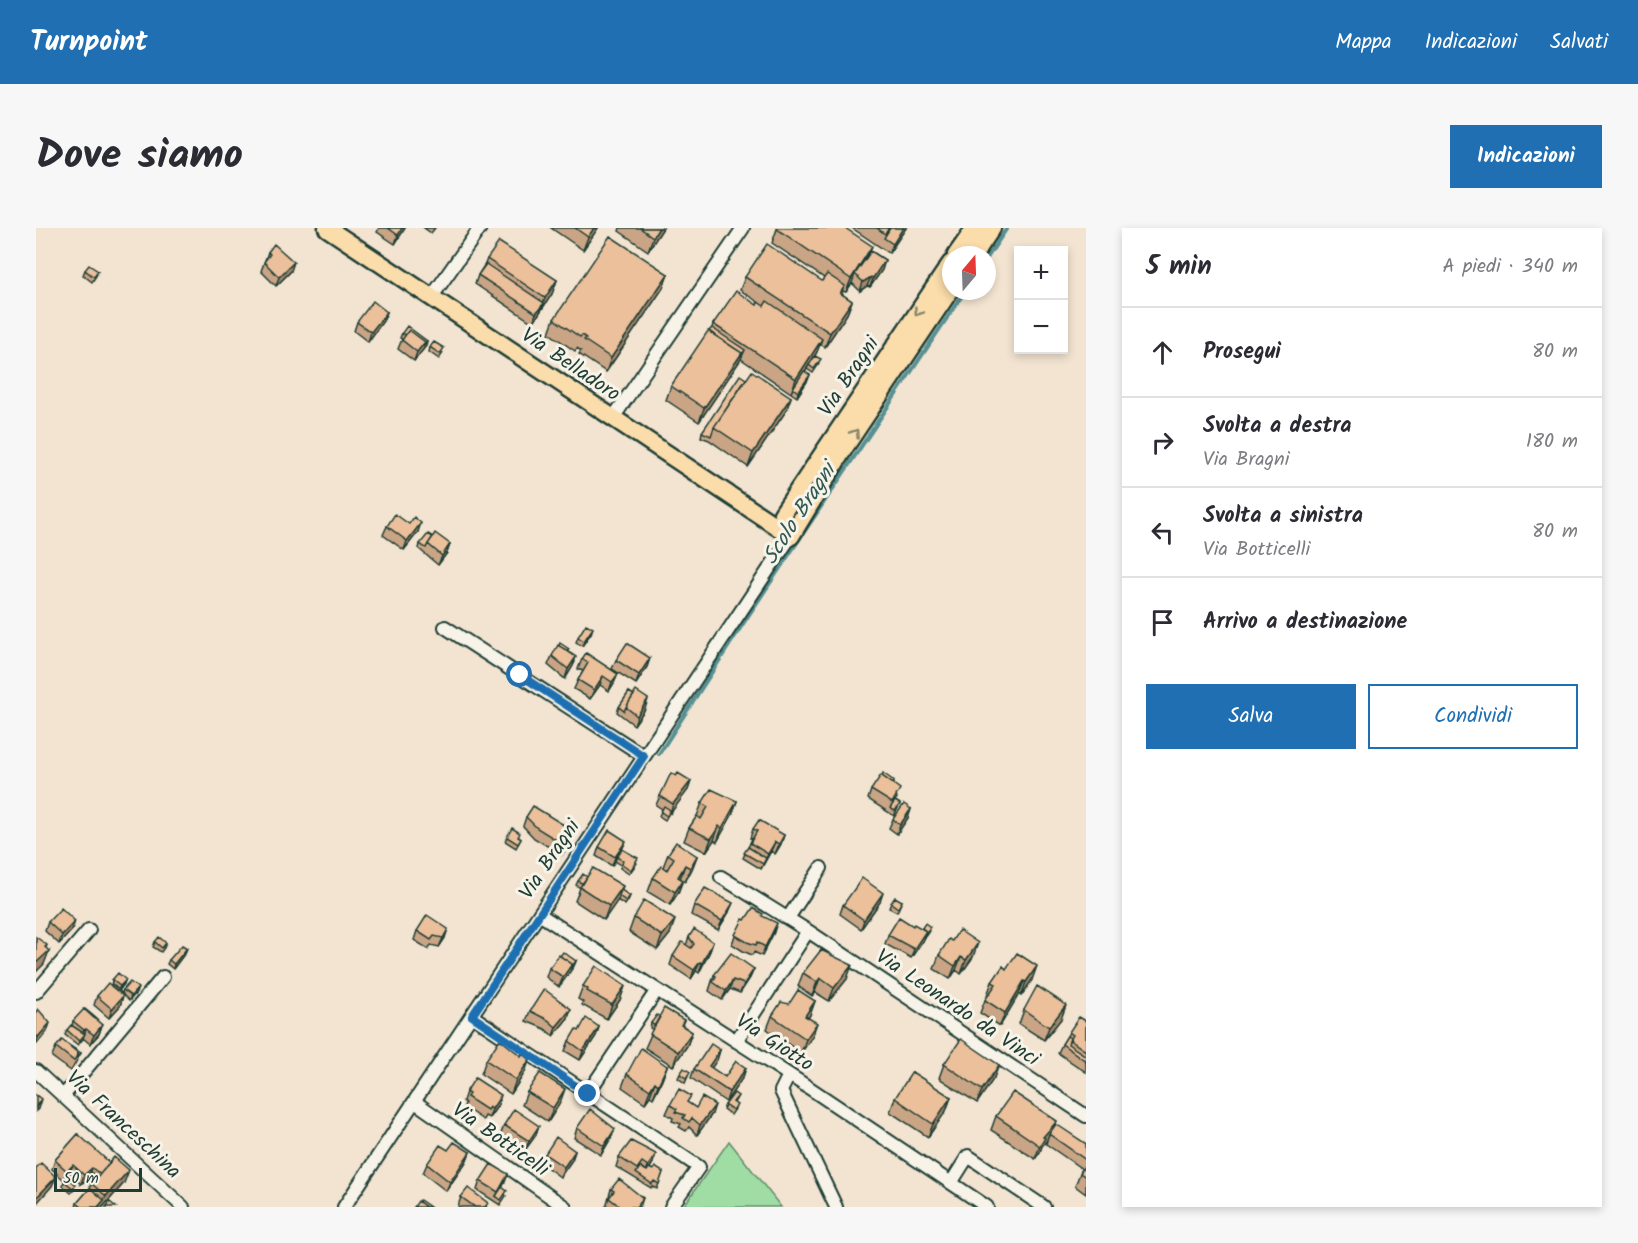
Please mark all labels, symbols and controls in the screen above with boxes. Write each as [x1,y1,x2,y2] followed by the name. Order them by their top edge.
[30,20,148,65] text: Turnpoint
[1335,26,1392,59] text: Mappa
[1425,26,1517,59] text: Indicazioni
[1550,26,1608,59] text: Salvati
[36,123,243,190] text: Dove siamo
[1450,125,1602,188] button: Indicazioni
[942,246,996,300] north arrow
[1014,246,1068,354] map controls
[1014,246,1068,300] button: +
[1146,246,1212,288] text: 5 min
[1443,251,1578,283] text: A piedi · 340 m
[1014,300,1068,354] button: −
[915,305,926,316] one-way arrow
[514,320,627,411] street label: Via Belladoro
[810,329,889,424] street label: Via Bragni
[1203,335,1281,370] text: Prosegui
[1146,336,1179,369] icon: ahead
[1532,336,1578,368] text: 80 m
[1203,409,1352,444] text: Svolta a destra
[1146,426,1179,459] icon: right
[1526,426,1578,458] text: 180 m
[848,428,859,439] one-way arrow
[1203,444,1289,476] text: Via Bragni
[754,453,849,572] water label: Scolo Bragni
[1203,499,1363,534] text: Svolta a sinistra
[1146,516,1179,549] icon: left
[1532,516,1578,548] text: 80 m
[1203,534,1310,566] text: Via Botticelli
[1203,605,1407,640] text: Arrivo a destinazione
[1146,606,1179,639] icon: arrive
[506,661,532,687] route start
[1146,684,1356,749] button: Salva
[1368,684,1578,749] button: Condividi
[511,812,590,907] street label: Via Bragni
[868,941,1047,1076] street label: Via Leonardo da Vinci
[728,1006,820,1081] street label: Via Giotto
[58,1063,188,1188] street label: Via Franceschina
[574,1080,600,1106] route end
[445,1094,557,1187] street label: Via Botticelli
[54,1165,142,1192] scale bar
[63,1166,99,1191] text: 50 m

